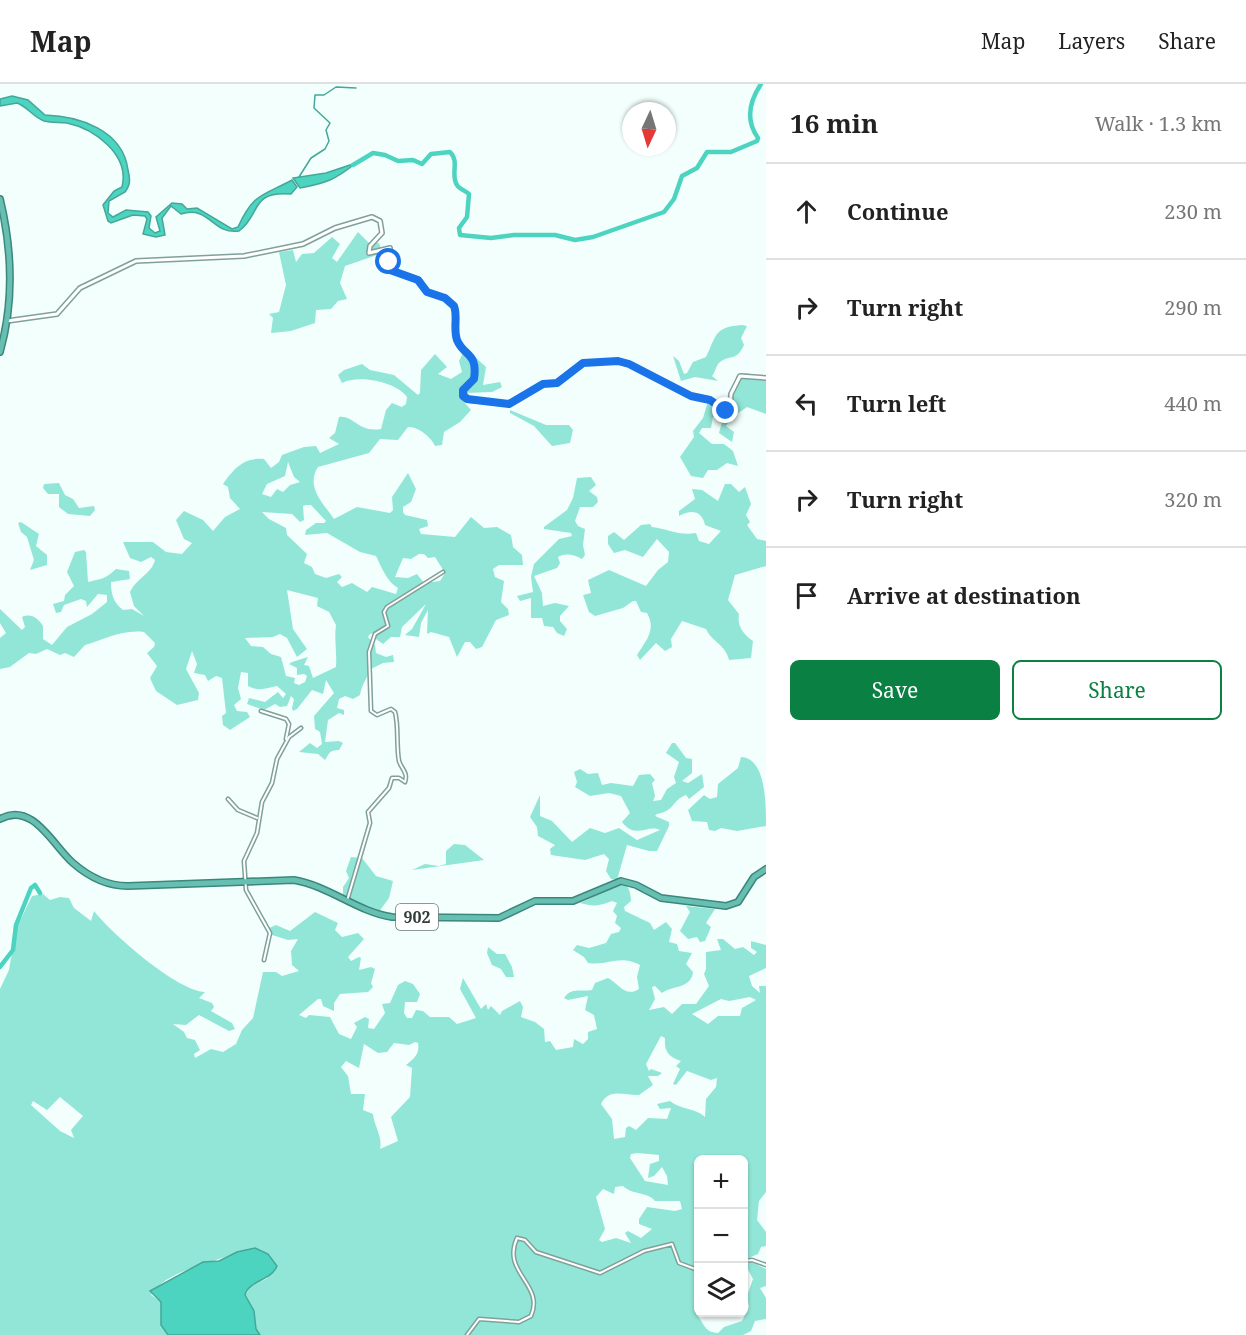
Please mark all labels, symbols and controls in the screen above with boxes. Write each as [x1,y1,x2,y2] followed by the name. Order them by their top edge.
[30,22,92,60] text: Map
[981,27,1025,55] text: Map
[1058,27,1125,55] text: Layers
[1158,27,1216,55] text: Share
[622,102,676,156] north arrow
[790,105,878,141] text: 16 min
[1095,110,1222,137] text: Walk · 1.3 km
[790,195,823,228] icon: ahead
[847,196,949,226] text: Continue
[1164,198,1222,225] text: 230 m
[375,248,401,274] route start
[790,291,823,324] icon: right
[847,292,963,322] text: Turn right
[1164,294,1222,321] text: 290 m
[790,387,823,420] icon: left
[847,388,946,418] text: Turn left
[1164,390,1222,417] text: 440 m
[712,397,738,423] route end
[790,483,823,516] icon: right
[847,484,963,514] text: Turn right
[1164,486,1222,513] text: 320 m
[790,579,823,612] icon: arrive
[847,580,1081,610] text: Arrive at destination
[790,660,1000,720] button: Save
[1012,660,1222,720] button: Share
[396,904,438,930] road number: 902
[694,1155,748,1317] map controls
[694,1155,748,1209] button: +
[694,1209,748,1263] button: −
[694,1263,748,1317] button: layers

